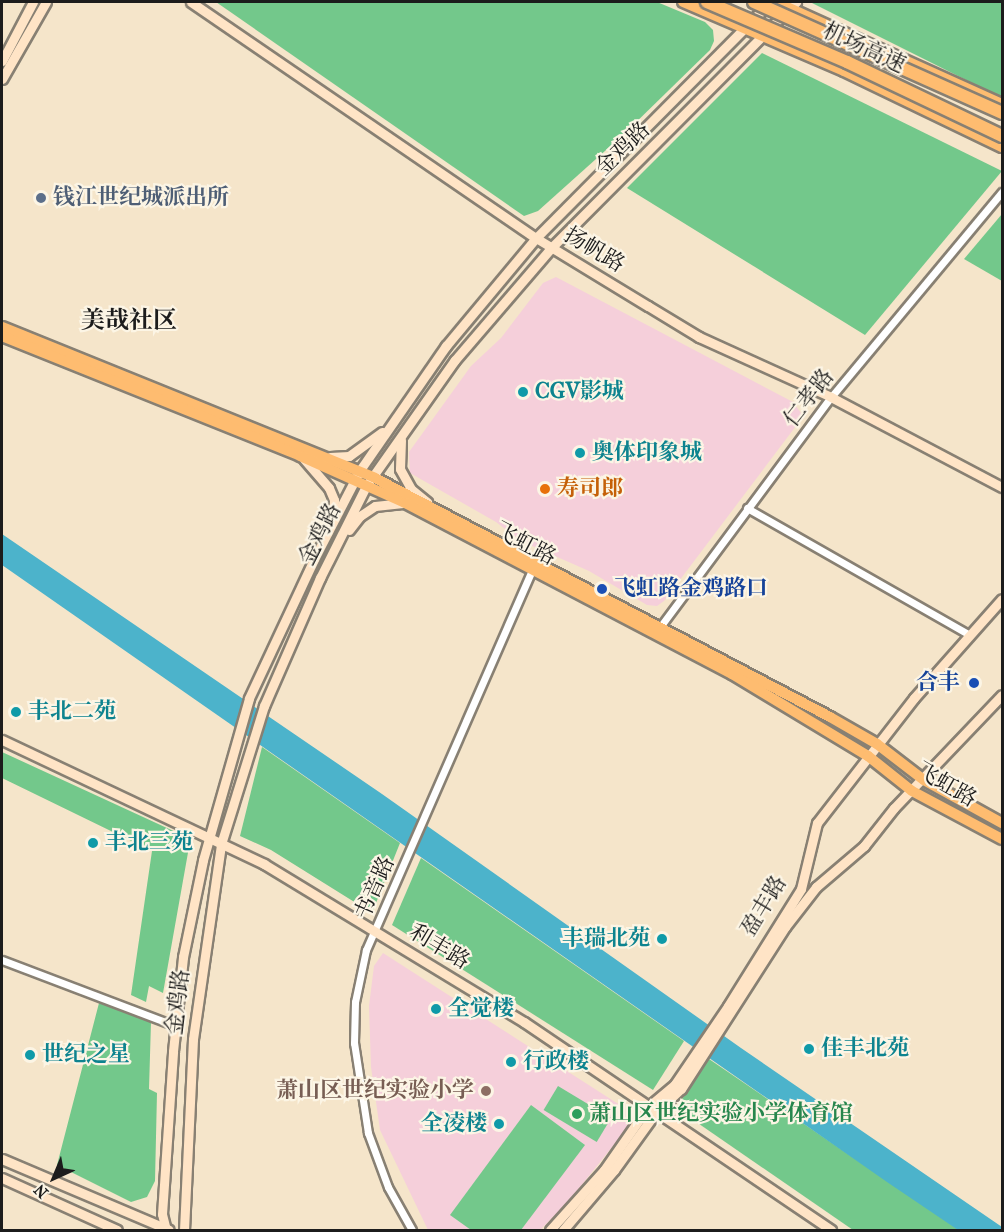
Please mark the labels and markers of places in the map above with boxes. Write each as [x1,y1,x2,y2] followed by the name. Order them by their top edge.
[53,185,229,211] place label: 钱江世纪城派出所
[34,191,48,205] marker: 钱江世纪城派出所
[535,379,624,405] place label: CGV影城
[516,385,530,399] marker: CGV影城
[592,440,702,466] place label: 奥体印象城
[573,446,587,460] marker: 奥体印象城
[557,476,623,502] place label: 寿司郎
[538,482,552,496] marker: 寿司郎
[614,576,768,602] place label: 飞虹路金鸡路口
[595,582,609,596] marker: 飞虹路金鸡路口
[916,670,960,696] place label: 合丰
[965,674,983,692] marker: 合丰
[28,699,116,725] place label: 丰北二苑
[9,705,23,719] marker: 丰北二苑
[105,830,193,856] place label: 丰北三苑
[86,836,100,850] marker: 丰北三苑
[562,926,650,952] place label: 丰瑞北苑
[655,932,669,946] marker: 丰瑞北苑
[448,996,514,1022] place label: 全觉楼
[429,1002,443,1016] marker: 全觉楼
[821,1036,909,1062] place label: 佳丰北苑
[42,1042,130,1068] place label: 世纪之星
[802,1042,816,1056] marker: 佳丰北苑
[23,1048,37,1062] marker: 世纪之星
[523,1049,589,1075] place label: 行政楼
[504,1055,518,1069] marker: 行政楼
[276,1078,474,1104] place label: 萧山区世纪实验小学
[479,1084,493,1098] marker: 萧山区世纪实验小学
[589,1101,853,1127] place label: 萧山区世纪实验小学体育馆
[570,1107,584,1121] marker: 萧山区世纪实验小学体育馆
[421,1111,487,1137] place label: 全凌楼
[492,1117,506,1131] marker: 全凌楼

